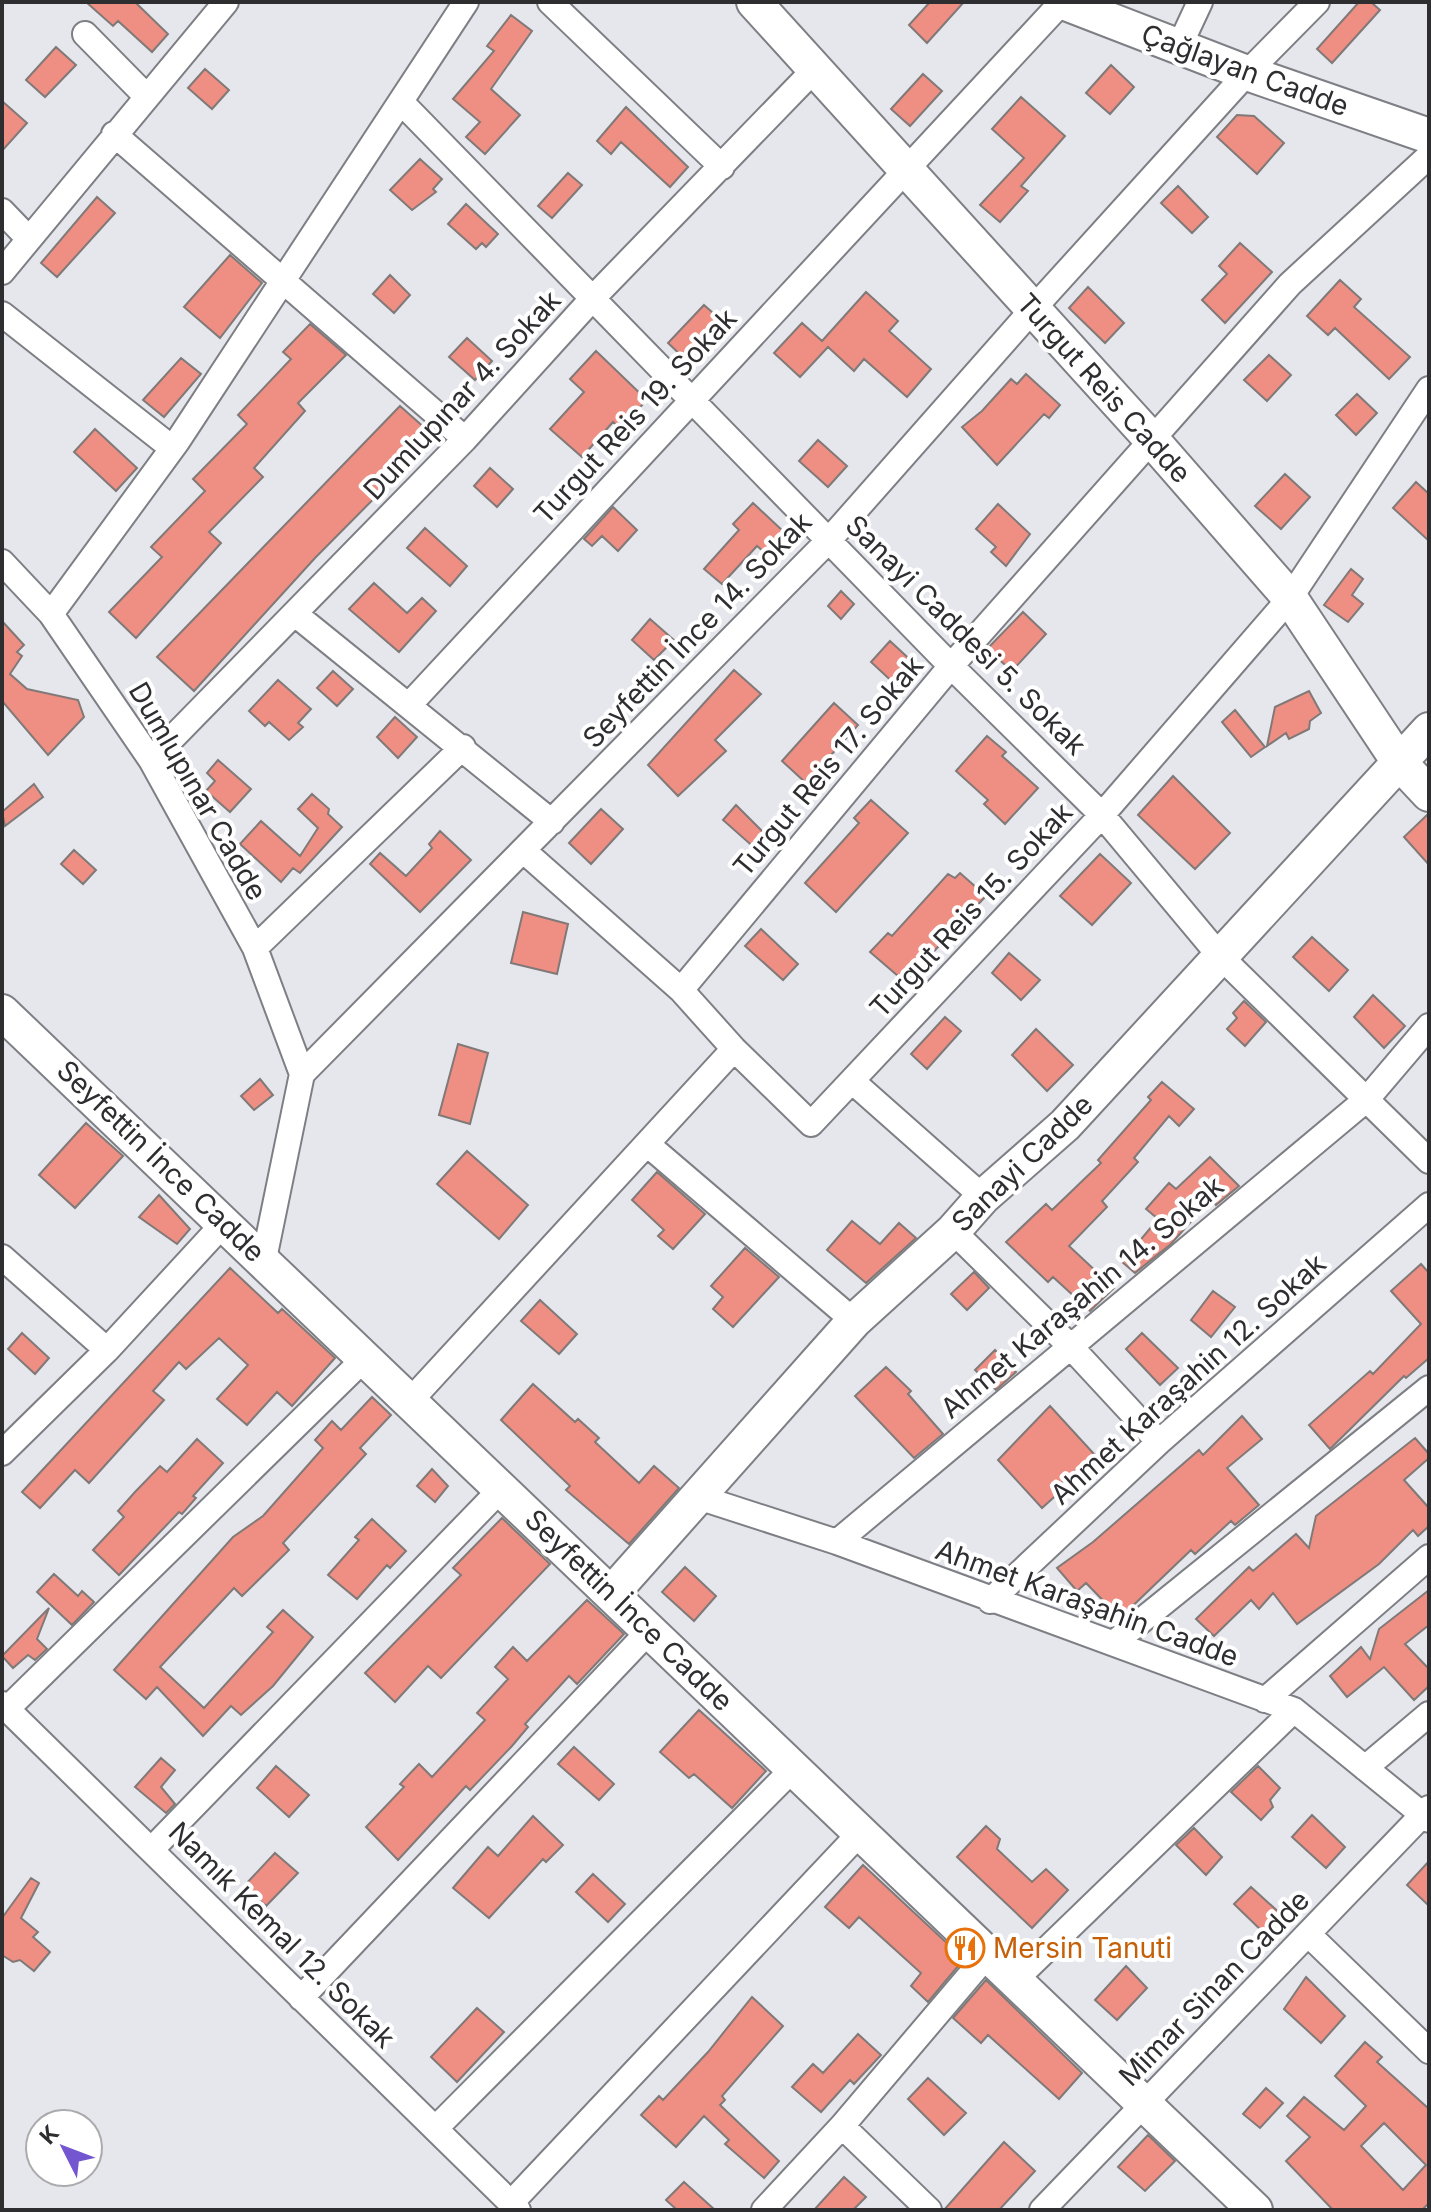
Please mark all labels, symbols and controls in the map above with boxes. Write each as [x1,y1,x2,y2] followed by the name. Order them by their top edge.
[1137,17,1353,123] street label: Çağlayan Cadde
[356,283,568,507] street label: Dumlupınar 4. Sokak
[1010,286,1198,490] street label: Turgut Reis Cadde
[526,301,744,531] street label: Turgut Reis 19. Sokak
[576,505,818,755] street label: Seyfettin İnce 14. Sokak
[839,508,1093,762] street label: Sanayi Caddesi 5. Sokak
[726,649,930,883] street label: Turgut Reis 17. Sokak
[122,676,274,906] street label: Dumlupınar Cadde
[863,795,1079,1025] street label: Turgut Reis 15. Sokak
[50,1053,272,1269] street label: Seyfettin İnce Cadde
[944,1087,1100,1239] street label: Sanayi Cadde
[934,1169,1230,1425] street label: Ahmet Karaşahin 14. Sokak
[1043,1246,1333,1512] street label: Ahmet Karaşahin 12. Sokak
[518,1502,740,1718] street label: Seyfettin İnce Cadde
[931,1532,1243,1674] street label: Ahmet Karaşahin Cadde
[162,1815,402,2055] street label: Namık Kemal 12. Sokak
[1112,1883,1316,2093] street label: Mimar Sinan Cadde
[944,1927,986,1969] restaurant icon: Mersin Tanuti
[993,1931,1172,1965] place label: Mersin Tanuti
[24,2108,104,2188] north arrow
[34,2120,64,2149] text: K

